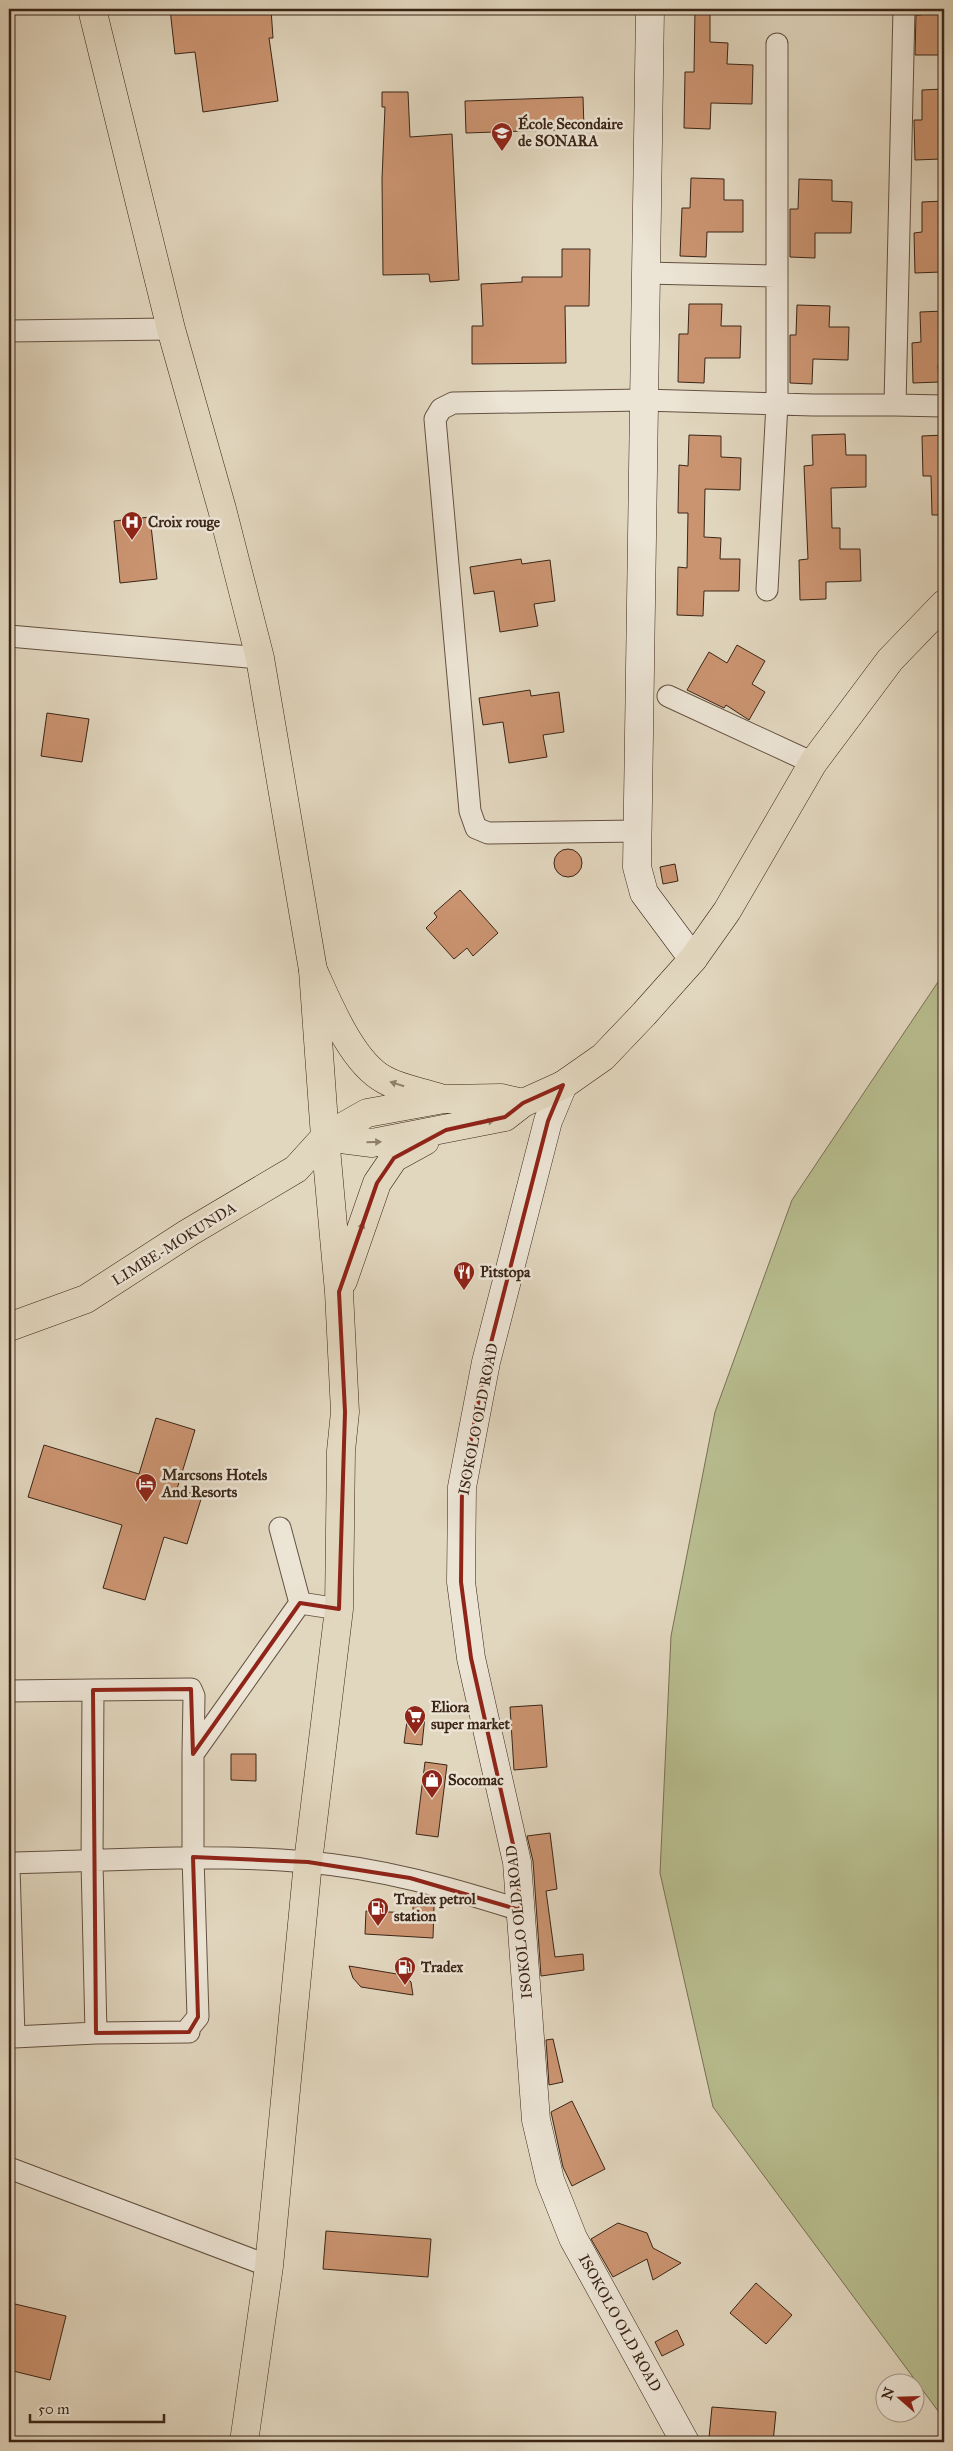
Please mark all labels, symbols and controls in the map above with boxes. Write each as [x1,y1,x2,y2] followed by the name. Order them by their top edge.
[518,114,624,150] place label: École Secondaire de SONARA
[490,121,514,152] school or university icon: École Secondaire de SONARA
[120,510,144,541] hospital icon: Croix rouge
[148,513,221,532] place label: Croix rouge
[390,1080,405,1088] one-way arrow
[479,1118,494,1126] one-way arrow
[366,1138,382,1146] one-way arrow
[109,1199,239,1289] street label: LIMBE-MOKUNDA
[357,1221,365,1236] one-way arrow
[452,1260,476,1291] restaurant icon: Pitstopa
[480,1263,531,1282] place label: Pitstopa
[454,1341,502,1496] street label: ISOKOLO OLD ROAD
[161,1466,268,1501] place label: Marcsons Hotels And Resorts
[134,1472,158,1503] hotel icon: Marcsons Hotels And Resorts
[431,1698,511,1734] place label: Eliora super market
[403,1704,427,1735] supermarket icon: Eliora super market
[420,1768,444,1799] shop icon: Socomac
[448,1771,504,1789] place label: Socomac
[502,1844,536,2000] street label: ISOKOLO OLD ROAD
[393,1890,477,1925] place label: Tradex petrol station
[366,1896,390,1927] fuel station icon: Tradex petrol station
[393,1955,417,1986] fuel station icon: Tradex
[420,1958,464,1976] place label: Tradex
[575,2251,665,2395] street label: ISOKOLO OLD ROAD
[876,2374,926,2424] north arrow
[878,2385,898,2402] text: N
[30,2391,164,2423] scale bar
[38,2400,70,2418] text: 50 m

